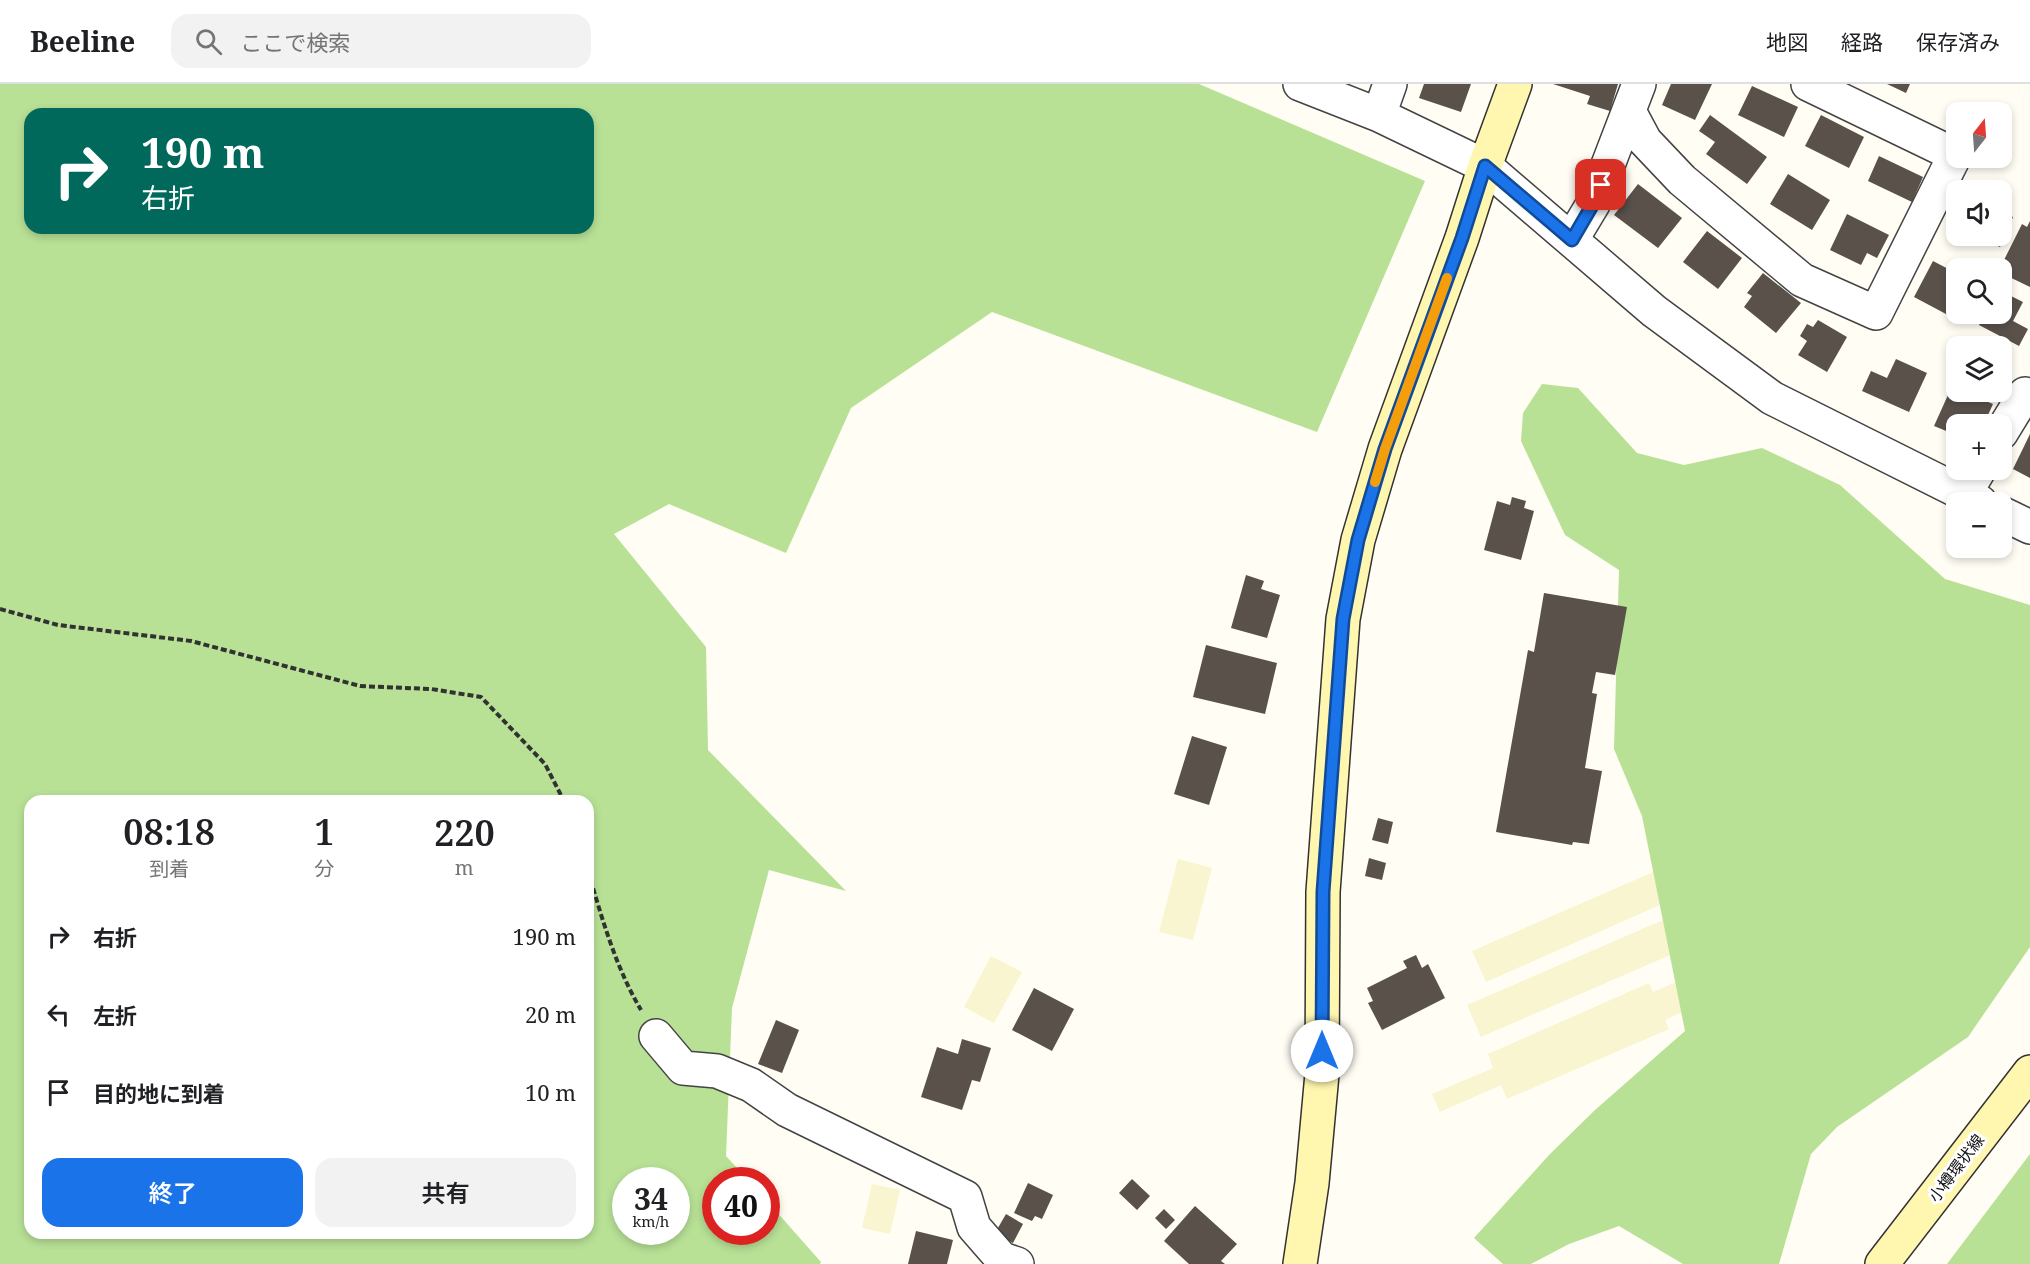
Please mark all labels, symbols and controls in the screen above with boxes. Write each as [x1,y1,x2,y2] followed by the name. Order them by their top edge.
[171,14,591,68] search box
[30,22,135,60] text: Beeline
[192,25,225,58] icon: search
[240,27,350,57] text: ここで検索
[1766,28,1808,56] text: 地図
[1841,28,1883,56] text: 経路
[1916,28,2000,56] text: 保存済み
[1946,102,2012,168] north arrow
[1946,102,2012,558] map controls
[141,123,265,180] text: 190 m
[42,132,120,210] icon: right
[1575,159,1626,210] pin
[1584,168,1617,201] icon: arrive
[141,179,195,216] text: 右折
[1946,180,2012,246] button: sound
[1946,258,2012,324] button: search
[1946,336,2012,402] button: layers
[1946,414,2012,480] button: +
[1946,492,2012,558] button: −
[123,807,215,856] text: 08:18
[314,807,335,856] text: 1
[434,808,495,857] text: 220
[455,854,474,881] text: m
[149,855,189,882] text: 到着
[314,855,334,882] text: 分
[42,920,75,953] icon: right
[513,921,576,951] text: 190 m
[93,922,137,952] text: 右折
[42,998,75,1031] icon: left
[525,999,576,1029] text: 20 m
[93,1000,137,1030] text: 左折
[1290,1019,1354,1083] position arrow
[42,1076,75,1109] icon: arrive
[525,1077,576,1107] text: 10 m
[93,1078,225,1108] text: 目的地に到着
[1923,1129,1989,1207] street label: 小樽環状線
[42,1158,303,1227] button: 終了
[315,1158,576,1227] button: 共有
[702,1167,780,1245] speed limit sign: 40
[634,1178,668,1219] text: 34
[633,1211,669,1231] text: km/h

